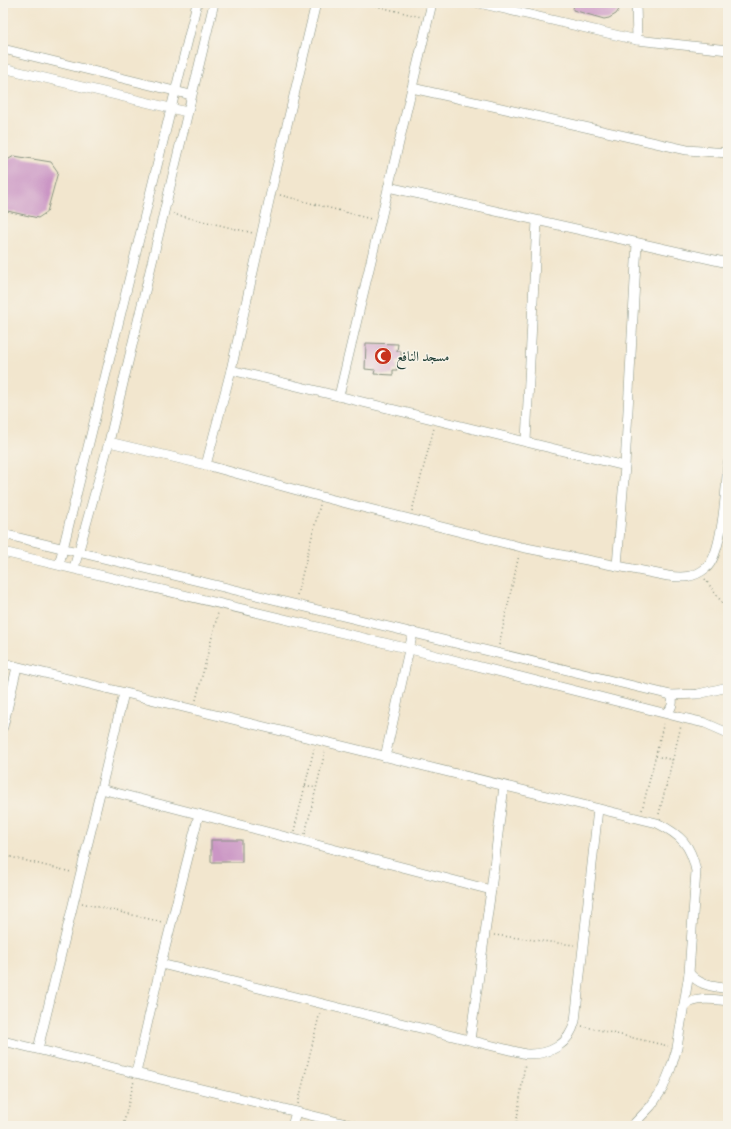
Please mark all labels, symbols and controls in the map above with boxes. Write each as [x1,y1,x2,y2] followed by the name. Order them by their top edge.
[373,346,393,366] mosque icon: مسجد النافع
[396,347,449,370] place label: مسجد النافع

